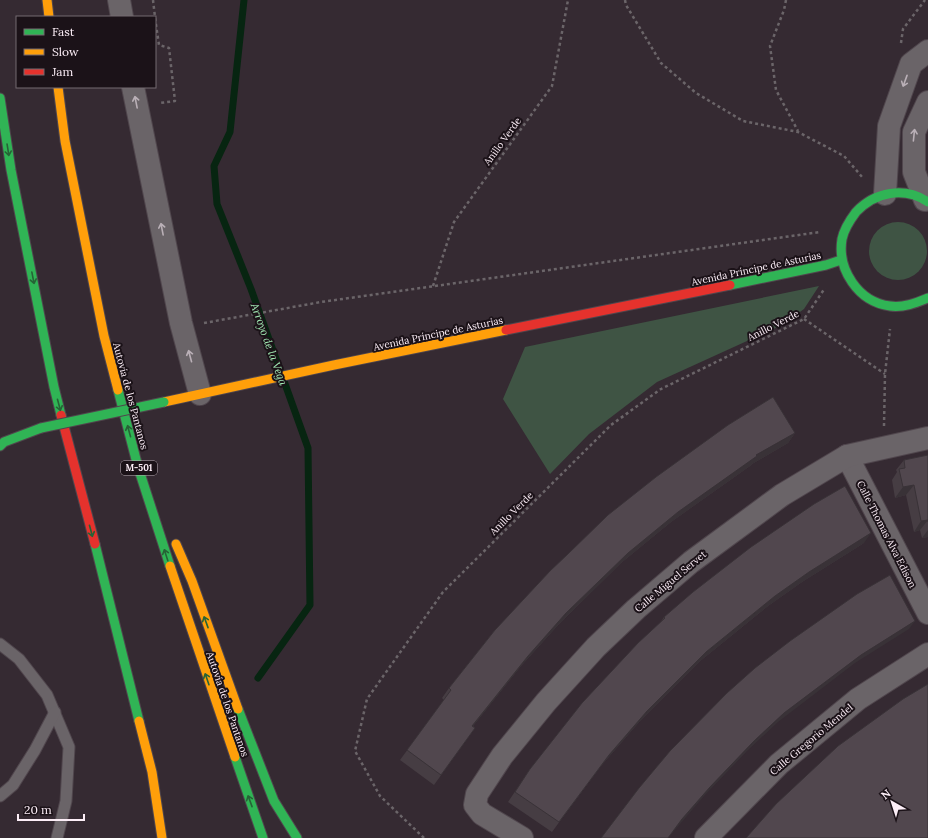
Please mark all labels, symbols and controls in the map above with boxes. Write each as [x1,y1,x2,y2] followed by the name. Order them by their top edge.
[16,16,156,88] legend
[52,24,75,39] text: Fast
[52,44,79,59] text: Slow
[51,64,73,79] text: Jam
[901,74,909,86] one-way arrow
[132,96,140,109] one-way arrow
[480,114,525,169] street label: Anillo Verde
[911,129,918,142] one-way arrow
[4,143,12,156] one-way arrow
[157,223,165,236] one-way arrow
[689,248,822,289] street label: Avenida Príncipe de Asturias
[29,271,37,284] one-way arrow
[247,300,291,388] water label: Arroyo de la Vega
[744,307,802,344] street label: Anillo Verde
[371,313,504,354] street label: Avenida Príncipe de Asturias
[110,340,151,451] street label: Autovía de los Pantanos
[186,350,193,363] one-way arrow
[56,398,63,411] one-way arrow
[124,425,132,438] one-way arrow
[121,461,157,475] road number: M-501
[854,478,919,590] street label: Calle Thomas Alva Edison
[486,488,536,539] street label: Anillo Verde
[88,524,96,537] one-way arrow
[632,548,709,615] street label: Calle Miguel Servet
[162,549,169,562] one-way arrow
[202,616,210,628] one-way arrow
[203,649,252,759] street label: Autovía de los Pantanos
[203,672,210,685] one-way arrow
[767,701,856,778] street label: Calle Gregorio Mendel
[872,782,912,822] north arrow
[878,786,894,802] text: N
[246,795,253,808] one-way arrow
[18,796,84,822] scale bar
[24,802,52,817] text: 20 m

